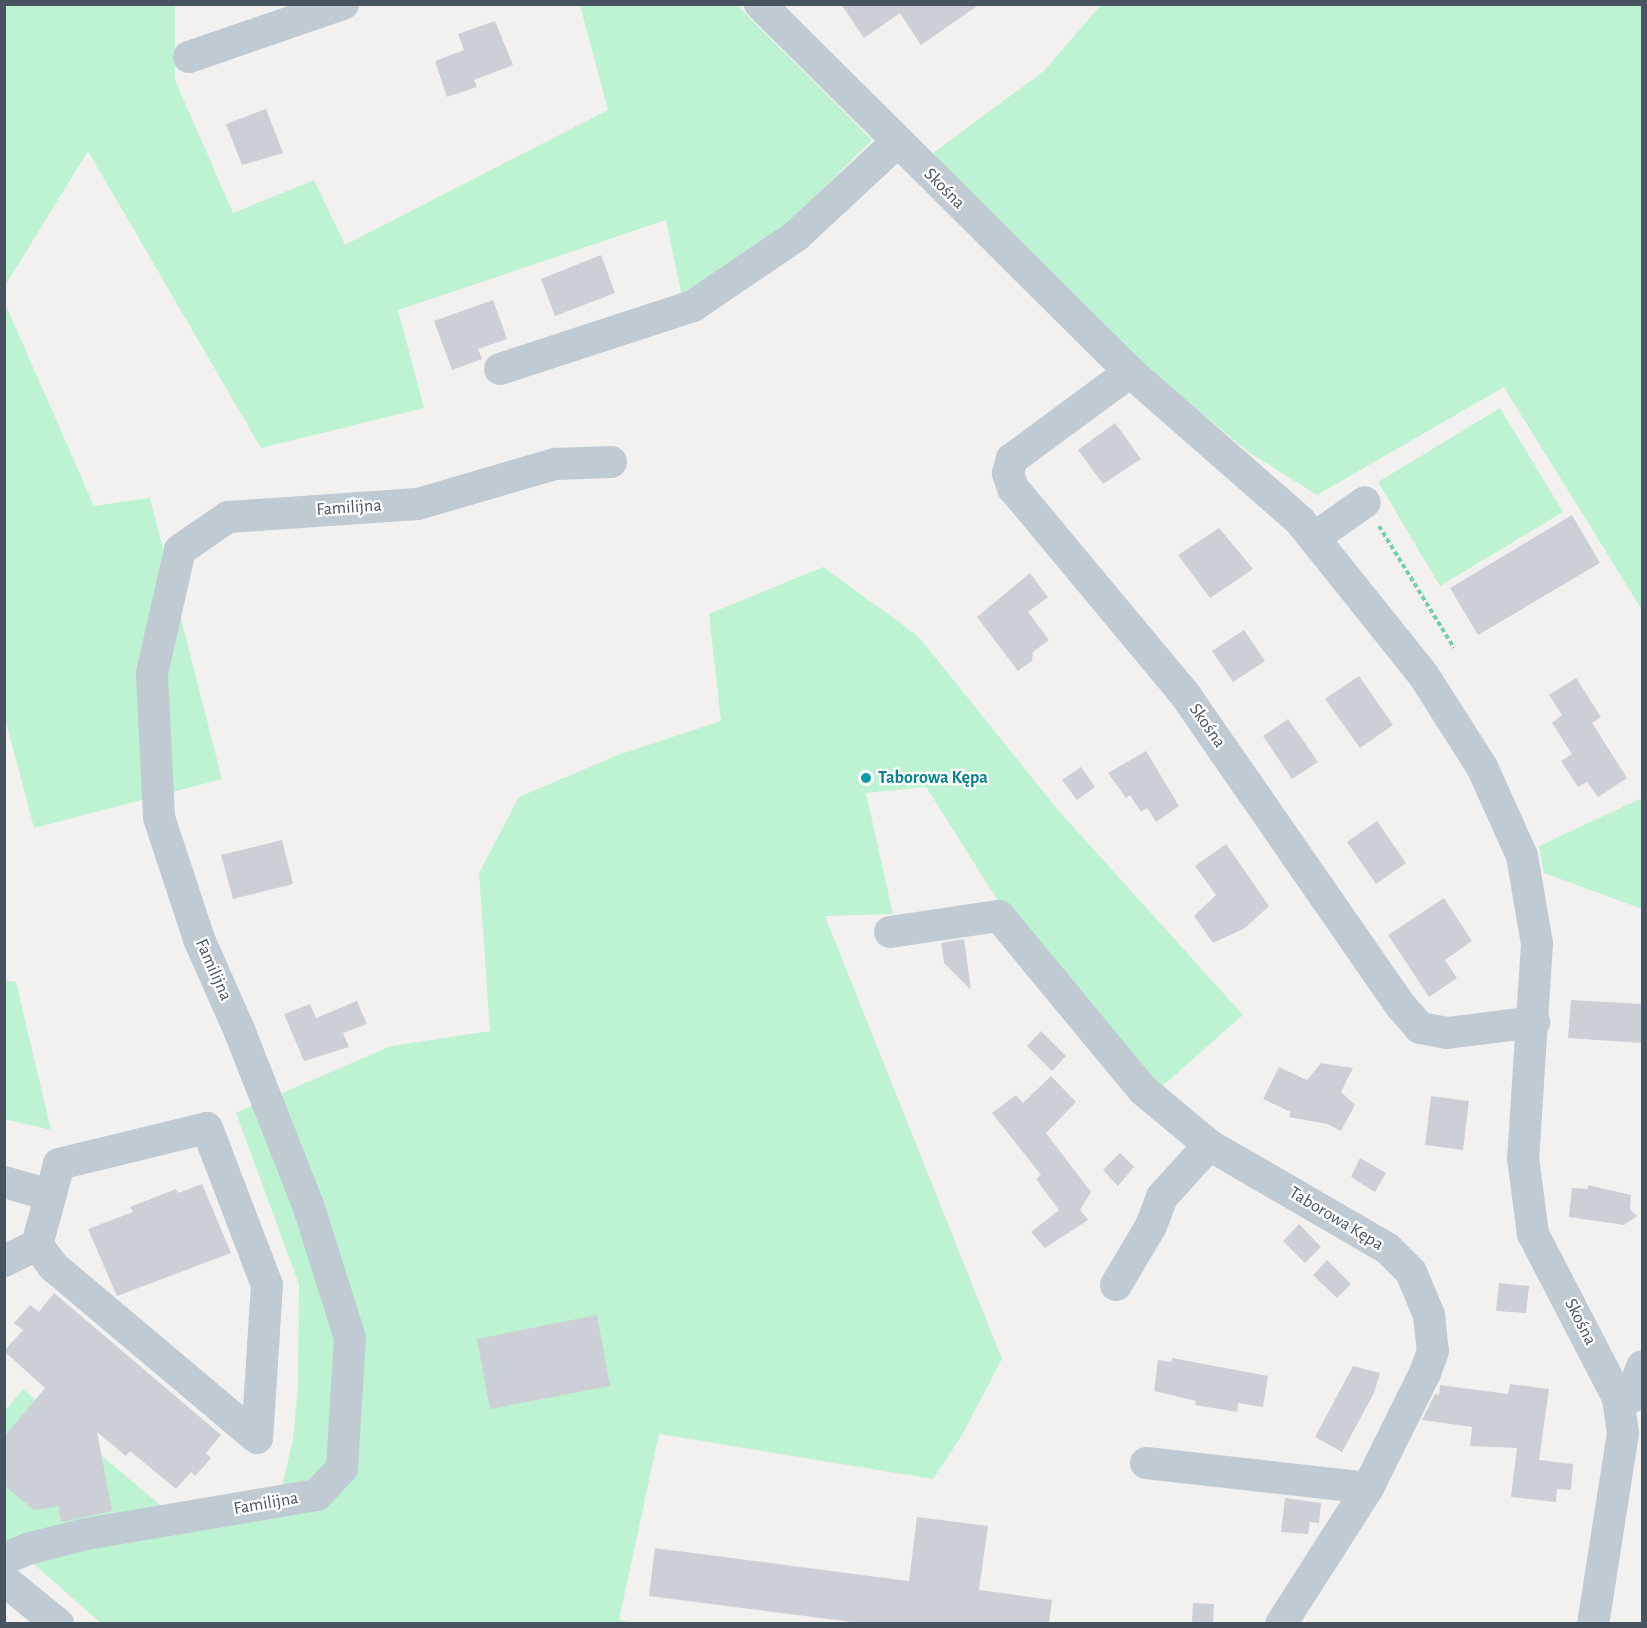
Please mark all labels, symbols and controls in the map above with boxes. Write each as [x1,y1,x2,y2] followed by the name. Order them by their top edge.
[919,164,969,214] street label: Skośna
[316,495,382,521] street label: Familijna
[1184,700,1230,752] street label: Skośna
[878,767,988,789] place label: Taborowa Kępa
[859,771,873,785] marker: Taborowa Kępa
[190,936,236,1004] street label: Familijna
[1285,1182,1387,1256] street label: Taborowa Kępa
[1559,1295,1601,1349] street label: Skośna
[232,1488,300,1520] street label: Familijna

